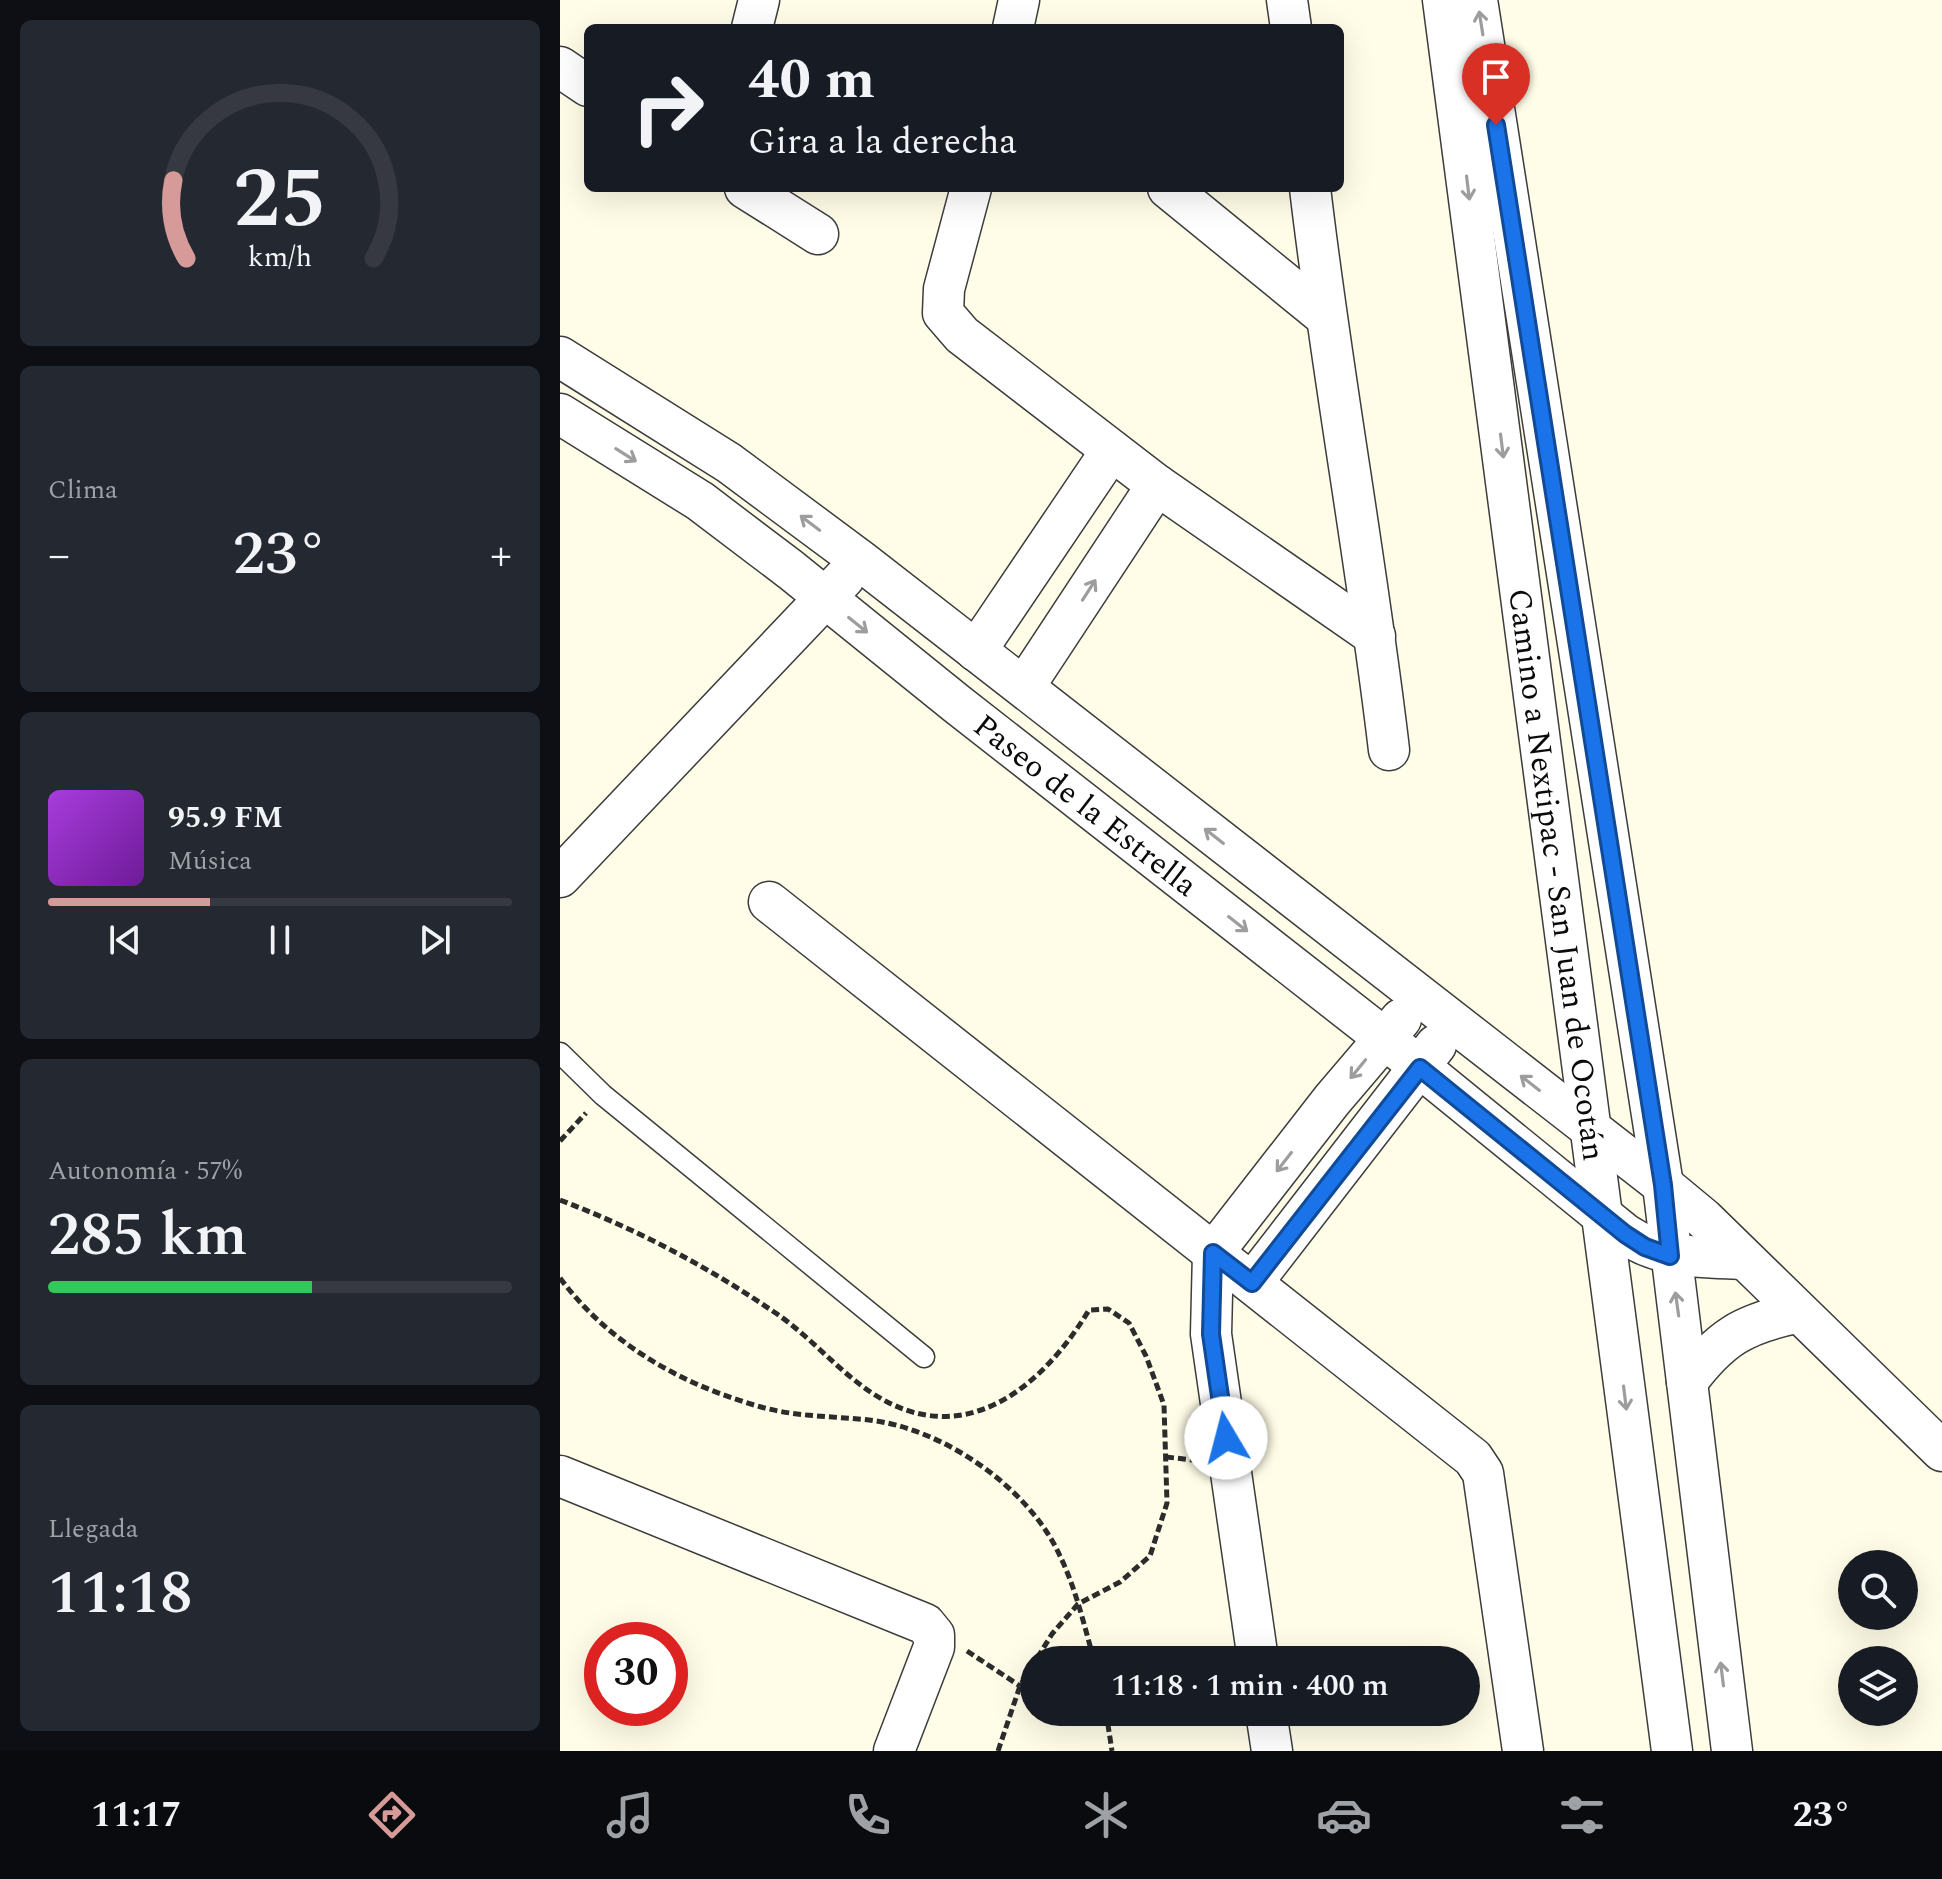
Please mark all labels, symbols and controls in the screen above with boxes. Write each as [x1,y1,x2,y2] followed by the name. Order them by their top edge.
[1472,11,1487,37] one-way arrow
[748,38,875,123] text: 40 m
[1462,43,1530,125] pin
[1474,55,1518,99] icon: arrive
[616,56,720,160] icon: right
[748,115,1017,170] text: Gira a la derecha
[233,137,327,264] text: 25
[1461,175,1476,201] one-way arrow
[248,236,312,279] text: km/h
[1495,433,1510,458] one-way arrow
[614,447,637,463] one-way arrow
[48,470,118,510] text: Clima
[233,509,327,601] text: 23°
[799,514,821,531] one-way arrow
[48,522,70,589] text: −
[490,522,512,589] text: +
[1082,579,1098,602] one-way arrow
[1494,585,1618,1164] street label: Camino a Nextipac - San Juan de Ocotán
[847,616,868,634] one-way arrow
[962,702,1208,910] street label: Paseo de la Estrella
[168,795,283,841] text: 95.9 FM
[1204,828,1225,845] one-way arrow
[168,841,252,881] text: Música
[1227,916,1248,933] one-way arrow
[103,918,147,962] icon: previous
[258,918,302,962] icon: pause
[413,918,457,962] icon: next
[1349,1058,1367,1079] one-way arrow
[1519,1074,1541,1091] one-way arrow
[48,1151,242,1191] text: Autonomía · 57%
[1276,1151,1293,1172] one-way arrow
[48,1190,248,1282] text: 285 km
[1669,1292,1684,1318] one-way arrow
[1618,1385,1633,1410] one-way arrow
[1184,1396,1268,1480] position arrow
[48,1509,139,1549] text: Llegada
[48,1548,192,1640] text: 11:18
[1838,1550,1918,1726] map controls
[1838,1550,1918,1630] button: search
[584,1622,688,1726] speed limit sign: 30
[1838,1646,1918,1726] button: layers
[1714,1661,1729,1688] one-way arrow
[1111,1663,1389,1709] text: 11:18 · 1 min · 400 m
[364,1787,420,1843] icon: directions
[602,1787,658,1843] icon: music
[840,1787,896,1843] icon: phone
[1078,1787,1134,1843] icon: climate
[1316,1787,1372,1843] icon: car
[1554,1787,1610,1843] icon: filters
[91,1788,182,1843] text: 11:17
[1792,1788,1851,1843] text: 23°

